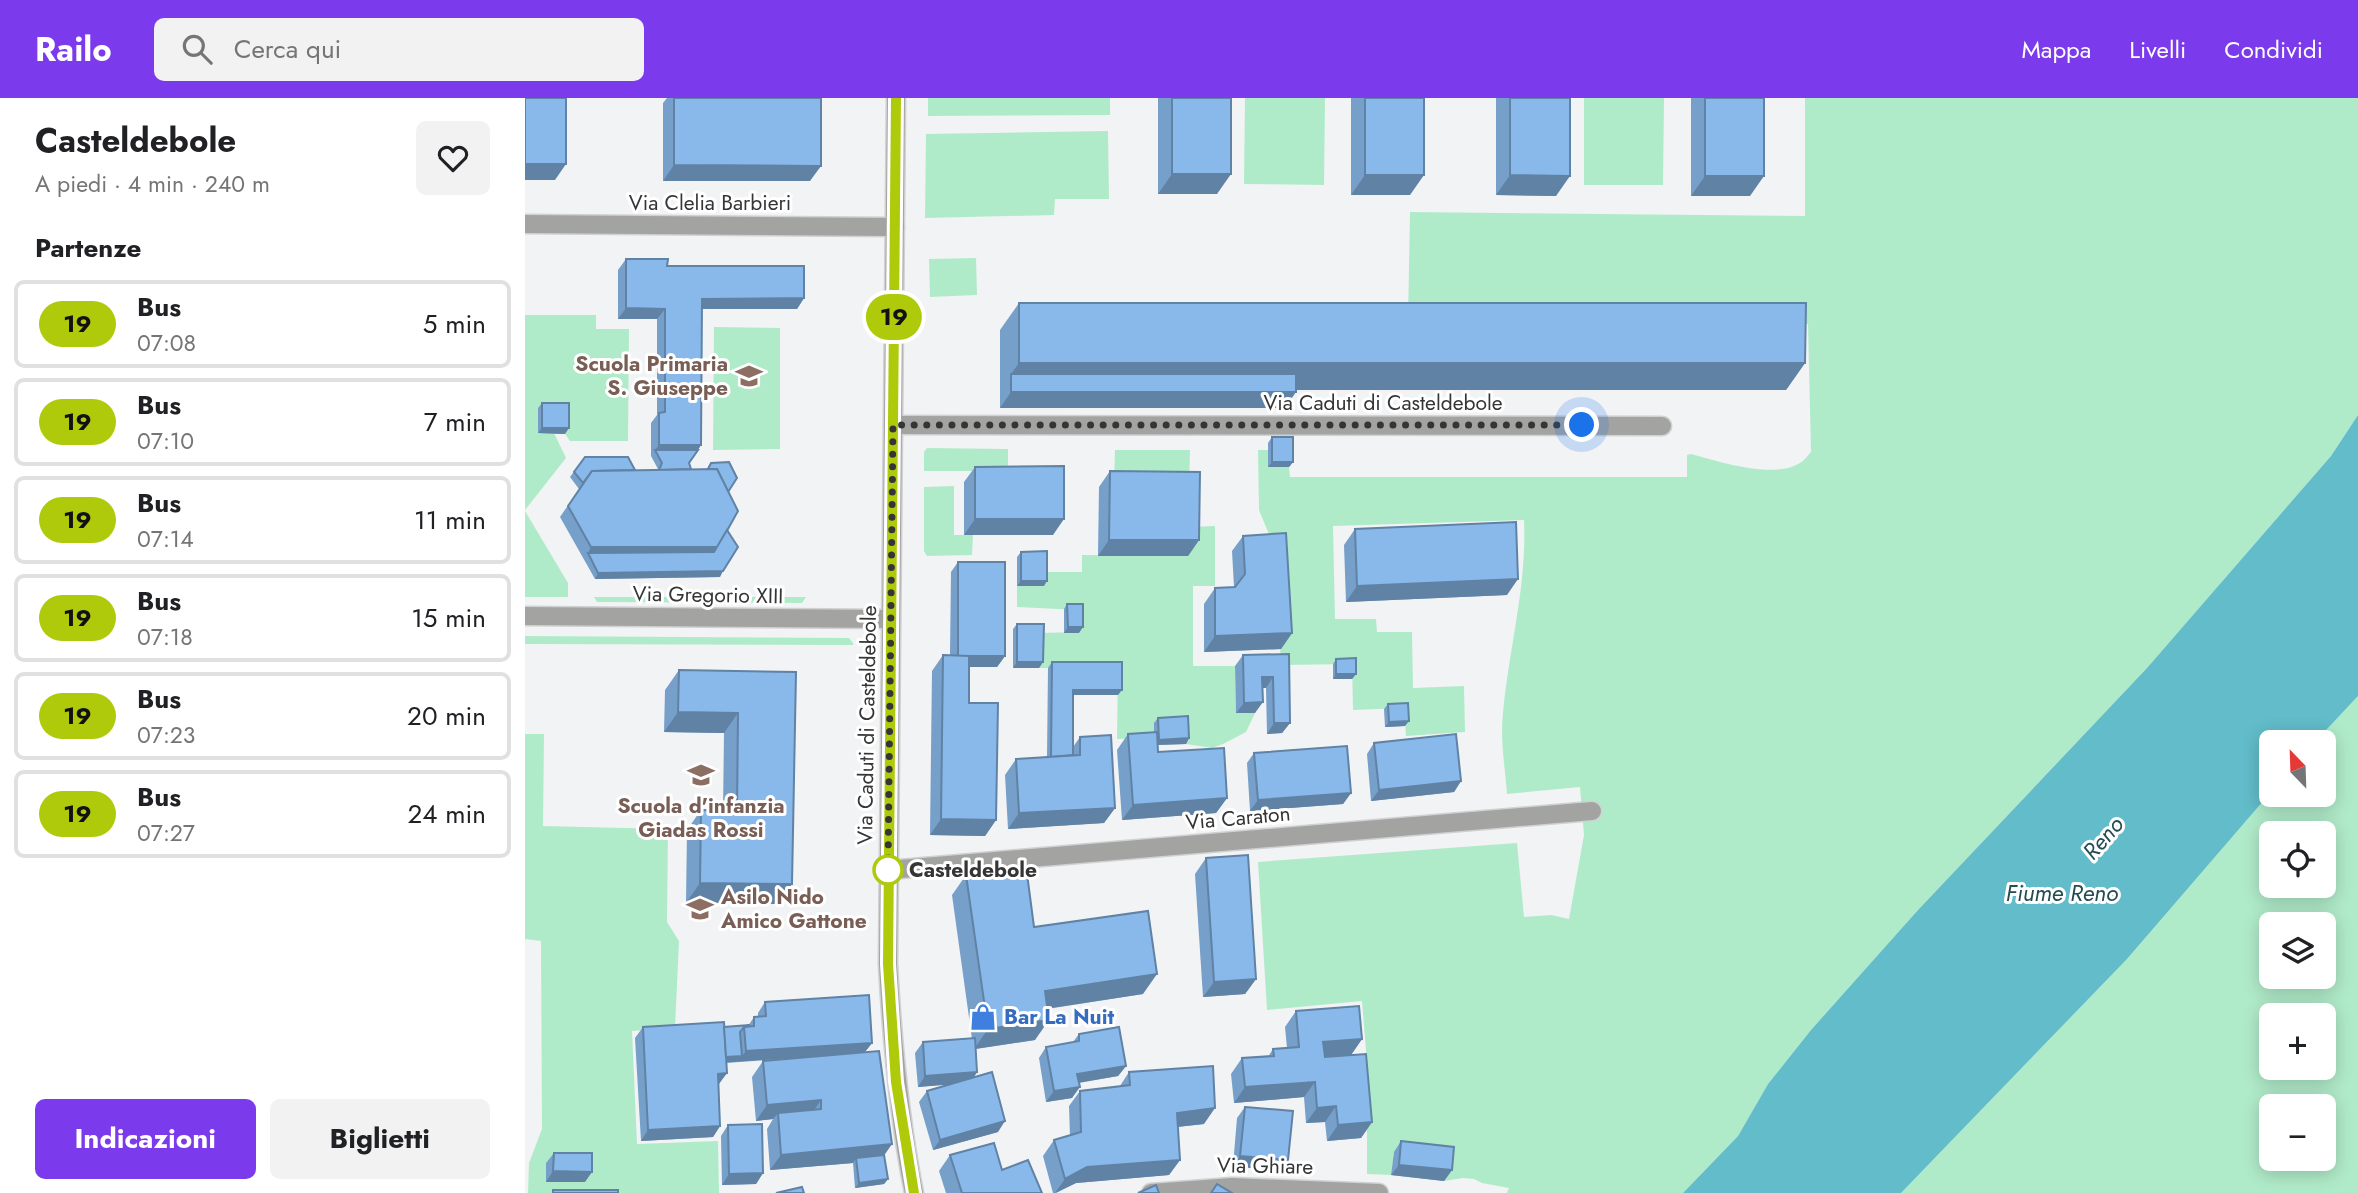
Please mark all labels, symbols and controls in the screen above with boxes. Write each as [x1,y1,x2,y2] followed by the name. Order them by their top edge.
[154,18,644,81] search box
[35,26,112,73] text: Railo
[178,30,216,68] icon: search
[234,30,341,68] text: Cerca qui
[2021,32,2091,67] text: Mappa
[2129,32,2186,67] text: Livelli
[2224,32,2323,67] text: Condividi
[35,117,236,164] text: Casteldebole
[416,121,490,195] button: heart
[35,167,270,201] text: A piedi · 4 min · 240 m
[629,188,791,218] street label: Via Clelia Barbieri
[35,229,141,267] text: Partenze
[137,288,181,326] text: Bus
[863,294,925,340] line badge: 19
[880,299,908,334] text: 19
[423,305,486,343] text: 5 min
[63,306,92,341] text: 19
[137,326,196,360] text: 07:08
[575,349,728,403] place label: Scuola Primaria S. Giuseppe
[734,361,764,391] school or university icon: Scuola Primaria S. Giuseppe
[137,386,181,424] text: Bus
[1263,388,1503,418] street label: Via Caduti di Casteldebole
[424,403,486,441] text: 7 min
[63,404,92,439] text: 19
[1564,407,1599,442] your location
[137,424,194,458] text: 07:10
[137,484,181,522] text: Bus
[414,501,486,539] text: 11 min
[63,502,92,537] text: 19
[137,522,194,556] text: 07:14
[632,579,784,611] street label: Via Gregorio XIII
[137,582,181,620] text: Bus
[411,599,486,637] text: 15 min
[63,600,92,635] text: 19
[850,605,884,845] street label: Via Caduti di Casteldebole
[137,620,193,654] text: 07:18
[137,680,181,718] text: Bus
[407,697,486,735] text: 20 min
[63,698,92,733] text: 19
[137,718,195,752] text: 07:23
[2259,730,2336,807] north arrow
[2259,730,2336,1171] map controls
[686,760,716,790] school or university icon: Scuola d'infanzia Giadas Rossi
[137,778,181,816] text: Bus
[617,791,785,845] place label: Scuola d'infanzia Giadas Rossi
[408,795,486,833] text: 24 min
[63,796,92,831] text: 19
[1184,798,1292,838] street label: Via Caraton
[2074,808,2132,867] water label: Reno
[137,816,195,850] text: 07:27
[2259,821,2336,898] button: locate
[873,855,903,885] marker: Casteldebole
[909,855,1037,885] place label: Casteldebole
[2006,876,2119,910] water label: Fiume Reno
[720,882,867,936] place label: Asilo Nido Amico Gattone
[685,894,715,924] school or university icon: Asilo Nido Amico Gattone
[2259,912,2336,989] button: layers
[968,1002,998,1032] shop icon: Bar La Nuit
[1004,1002,1114,1032] place label: Bar La Nuit
[2259,1003,2336,1080] button: +
[2259,1094,2336,1171] button: −
[35,1099,256,1179] button: Indicazioni
[270,1099,490,1179] button: Biglietti
[1217,1150,1314,1182] street label: Via Ghiare

